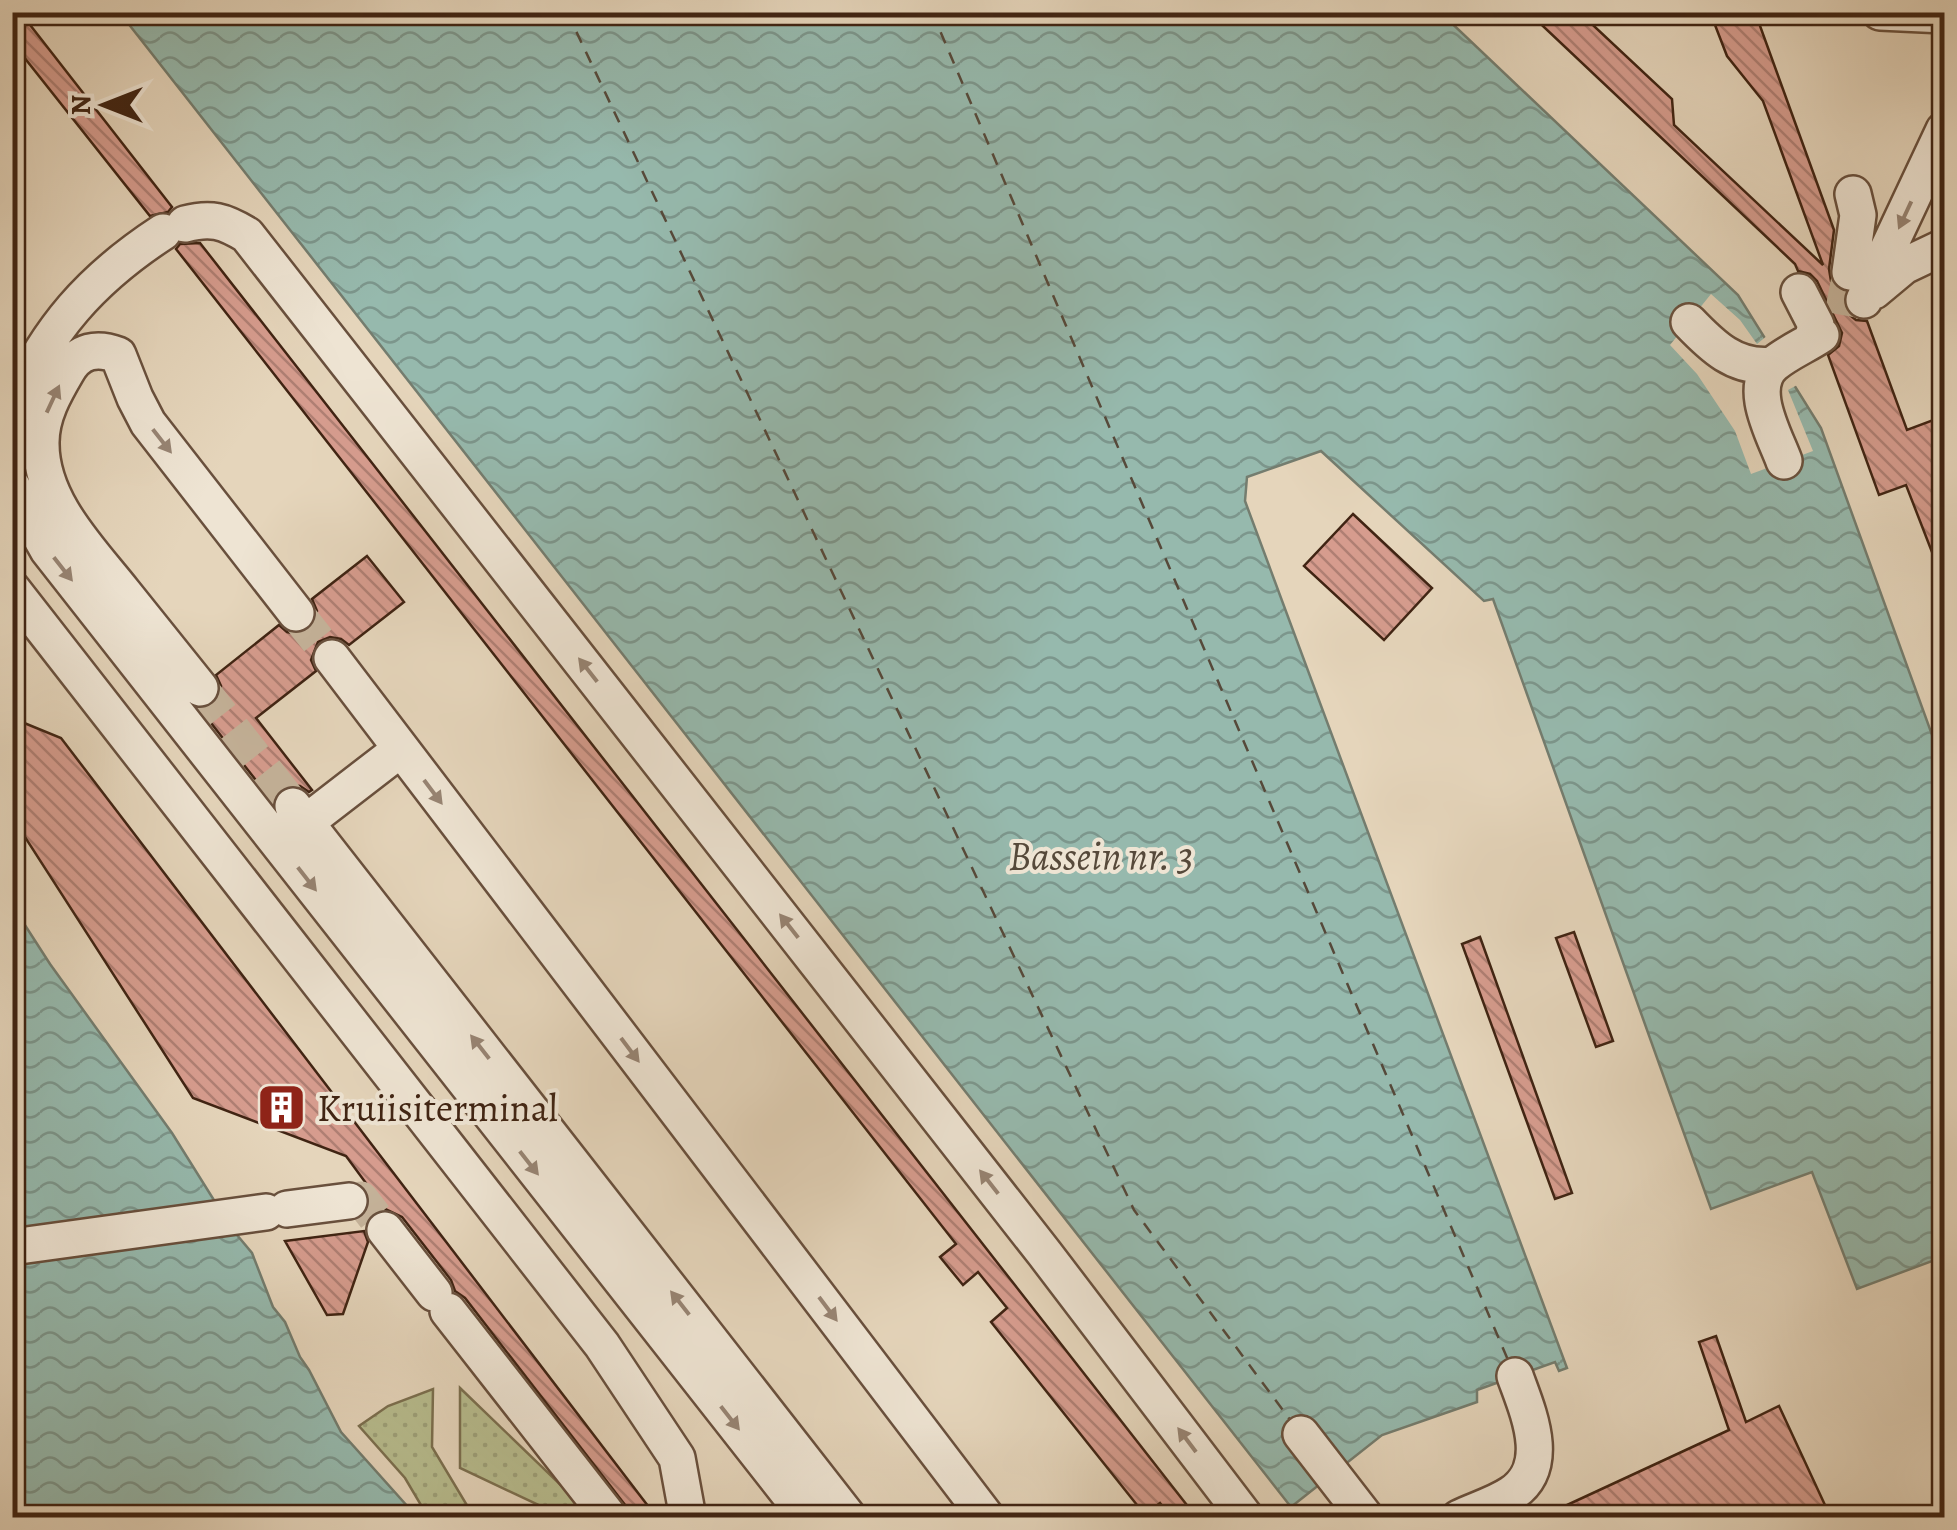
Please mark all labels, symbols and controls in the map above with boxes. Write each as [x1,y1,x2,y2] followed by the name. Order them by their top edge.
[55,55,155,155] north arrow
[62,95,100,115] text: N
[1896,201,1913,230] one-way arrow
[44,384,61,413] one-way arrow
[151,428,172,454] one-way arrow
[52,556,72,582] one-way arrow
[578,658,599,683] one-way arrow
[423,779,443,805] one-way arrow
[1009,829,1193,884] water label: Bassein nr. 3
[296,867,317,892] one-way arrow
[779,913,800,938] one-way arrow
[469,1035,490,1061] one-way arrow
[620,1037,640,1063] one-way arrow
[256,1082,308,1134] building icon: Kruiisiterminal
[317,1082,558,1134] place label: Kruiisiterminal
[519,1149,540,1175] one-way arrow
[979,1169,1000,1195] one-way arrow
[671,1290,691,1316] one-way arrow
[817,1295,838,1321] one-way arrow
[719,1405,740,1431] one-way arrow
[1177,1427,1197,1453] one-way arrow

